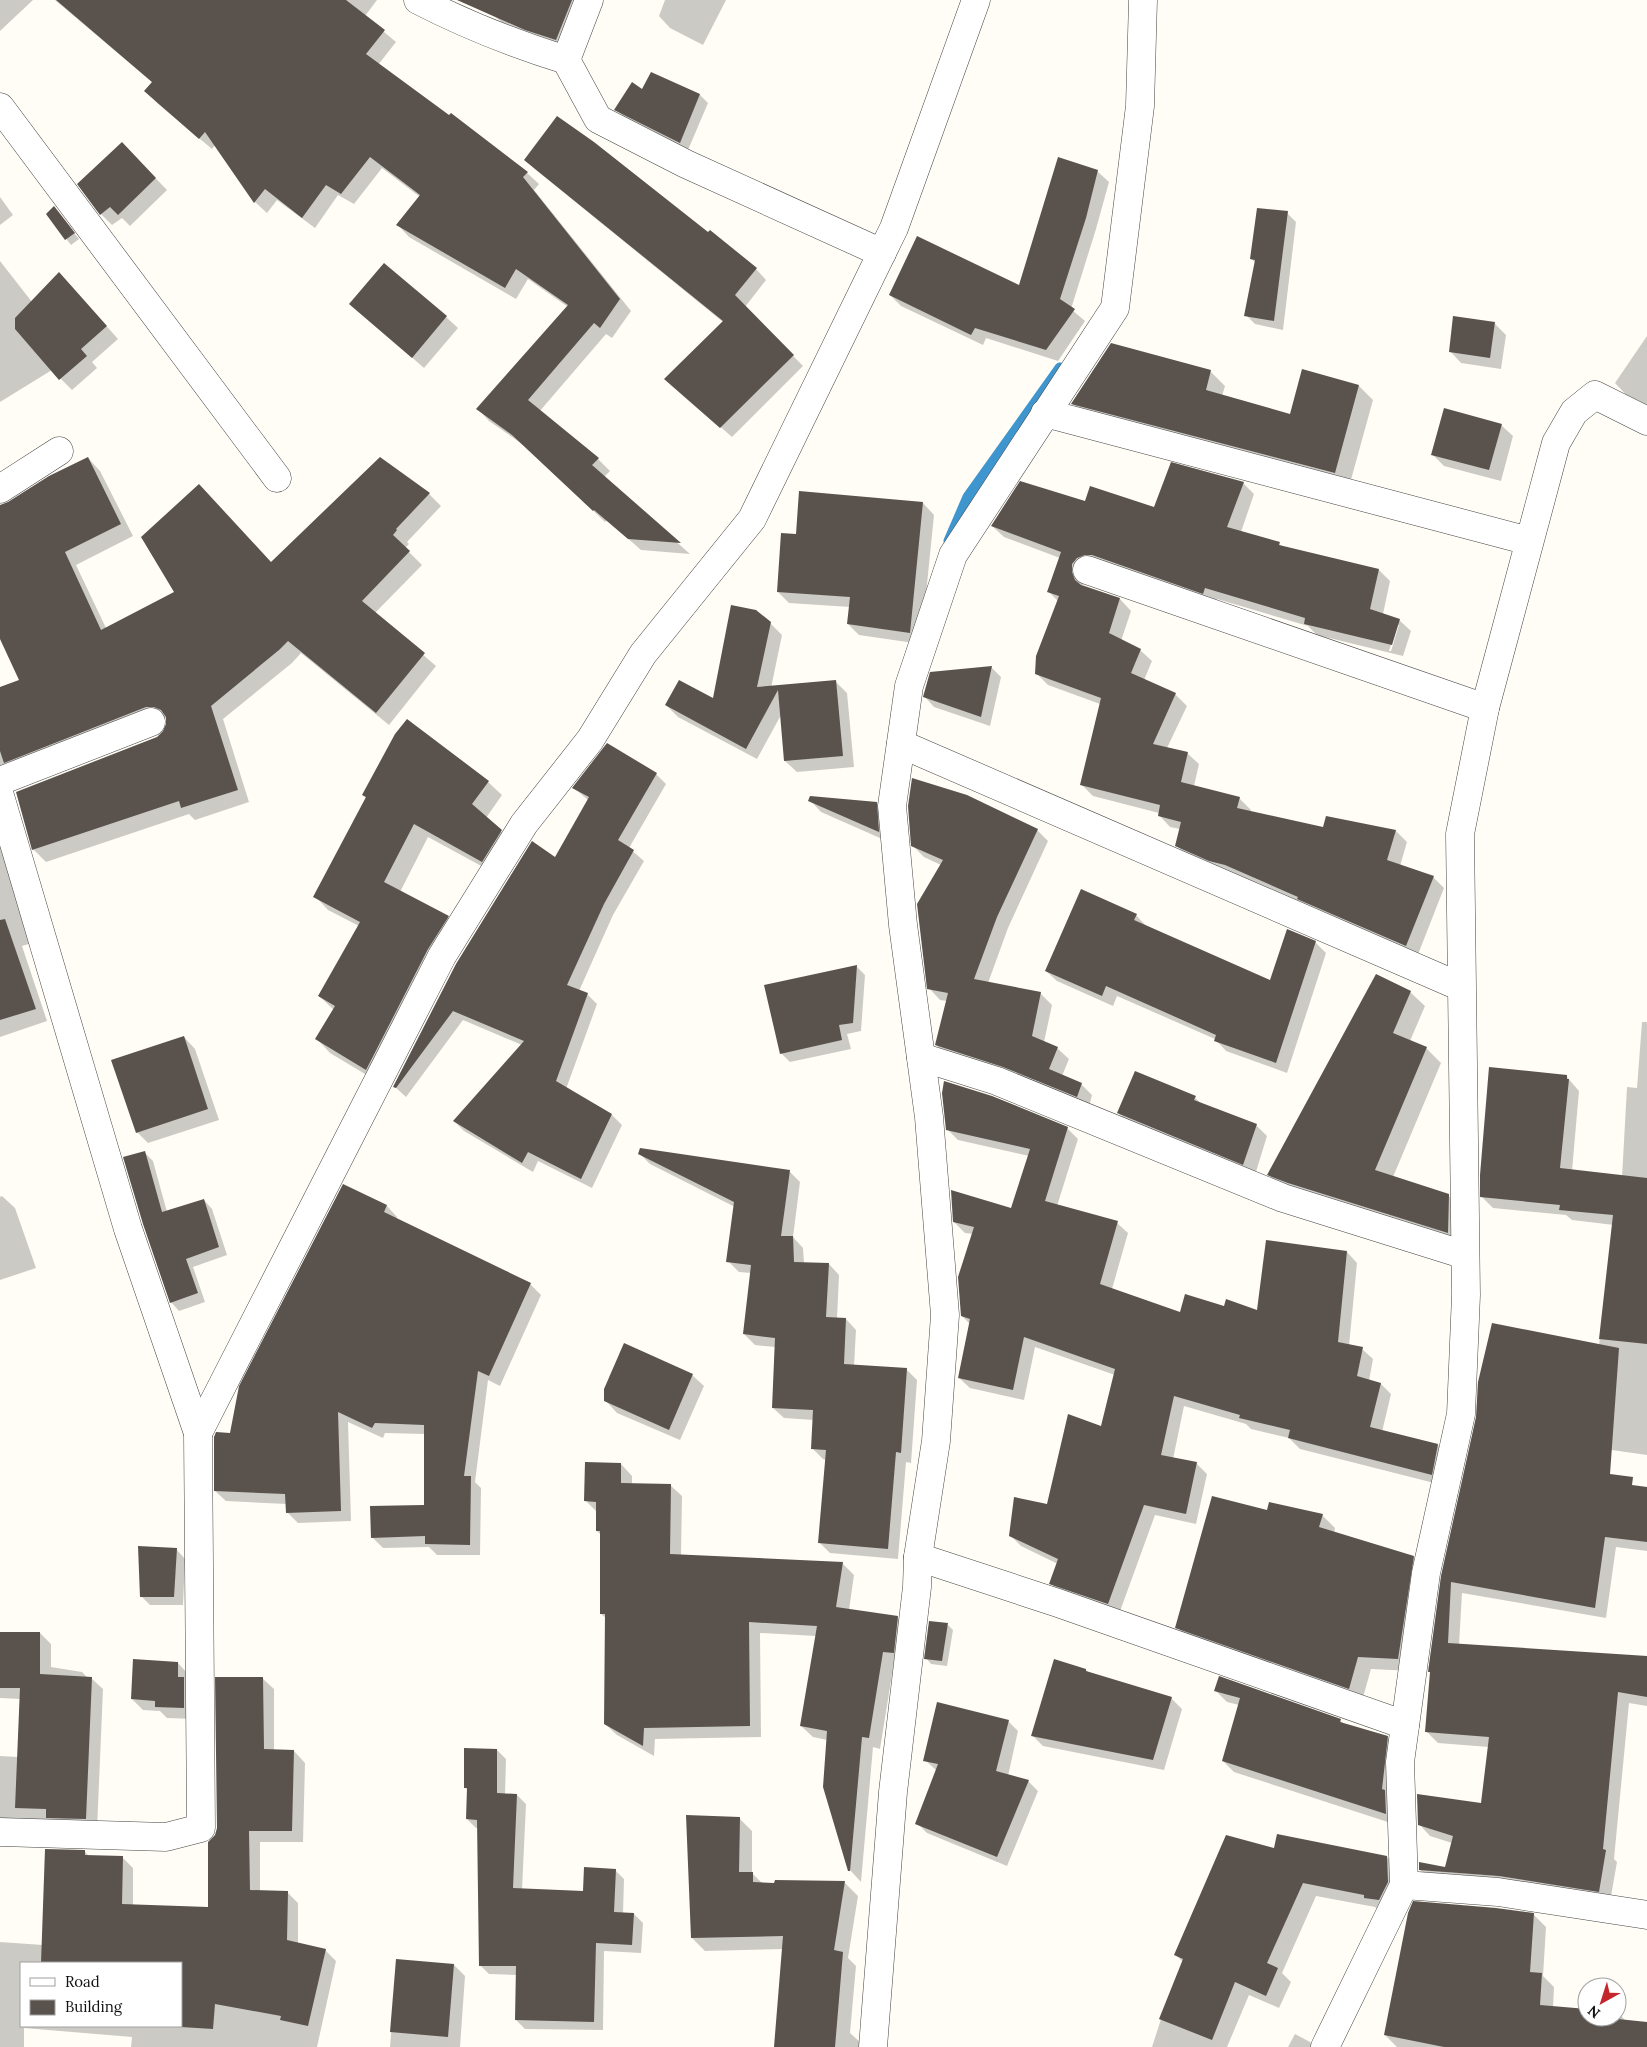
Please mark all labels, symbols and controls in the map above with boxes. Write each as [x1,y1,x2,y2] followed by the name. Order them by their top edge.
[20,1962,182,2027] legend
[65,1972,100,1991] text: Road
[1577,1977,1627,2027] north arrow
[65,1997,123,2016] text: Building
[1584,2002,1604,2023] text: N

